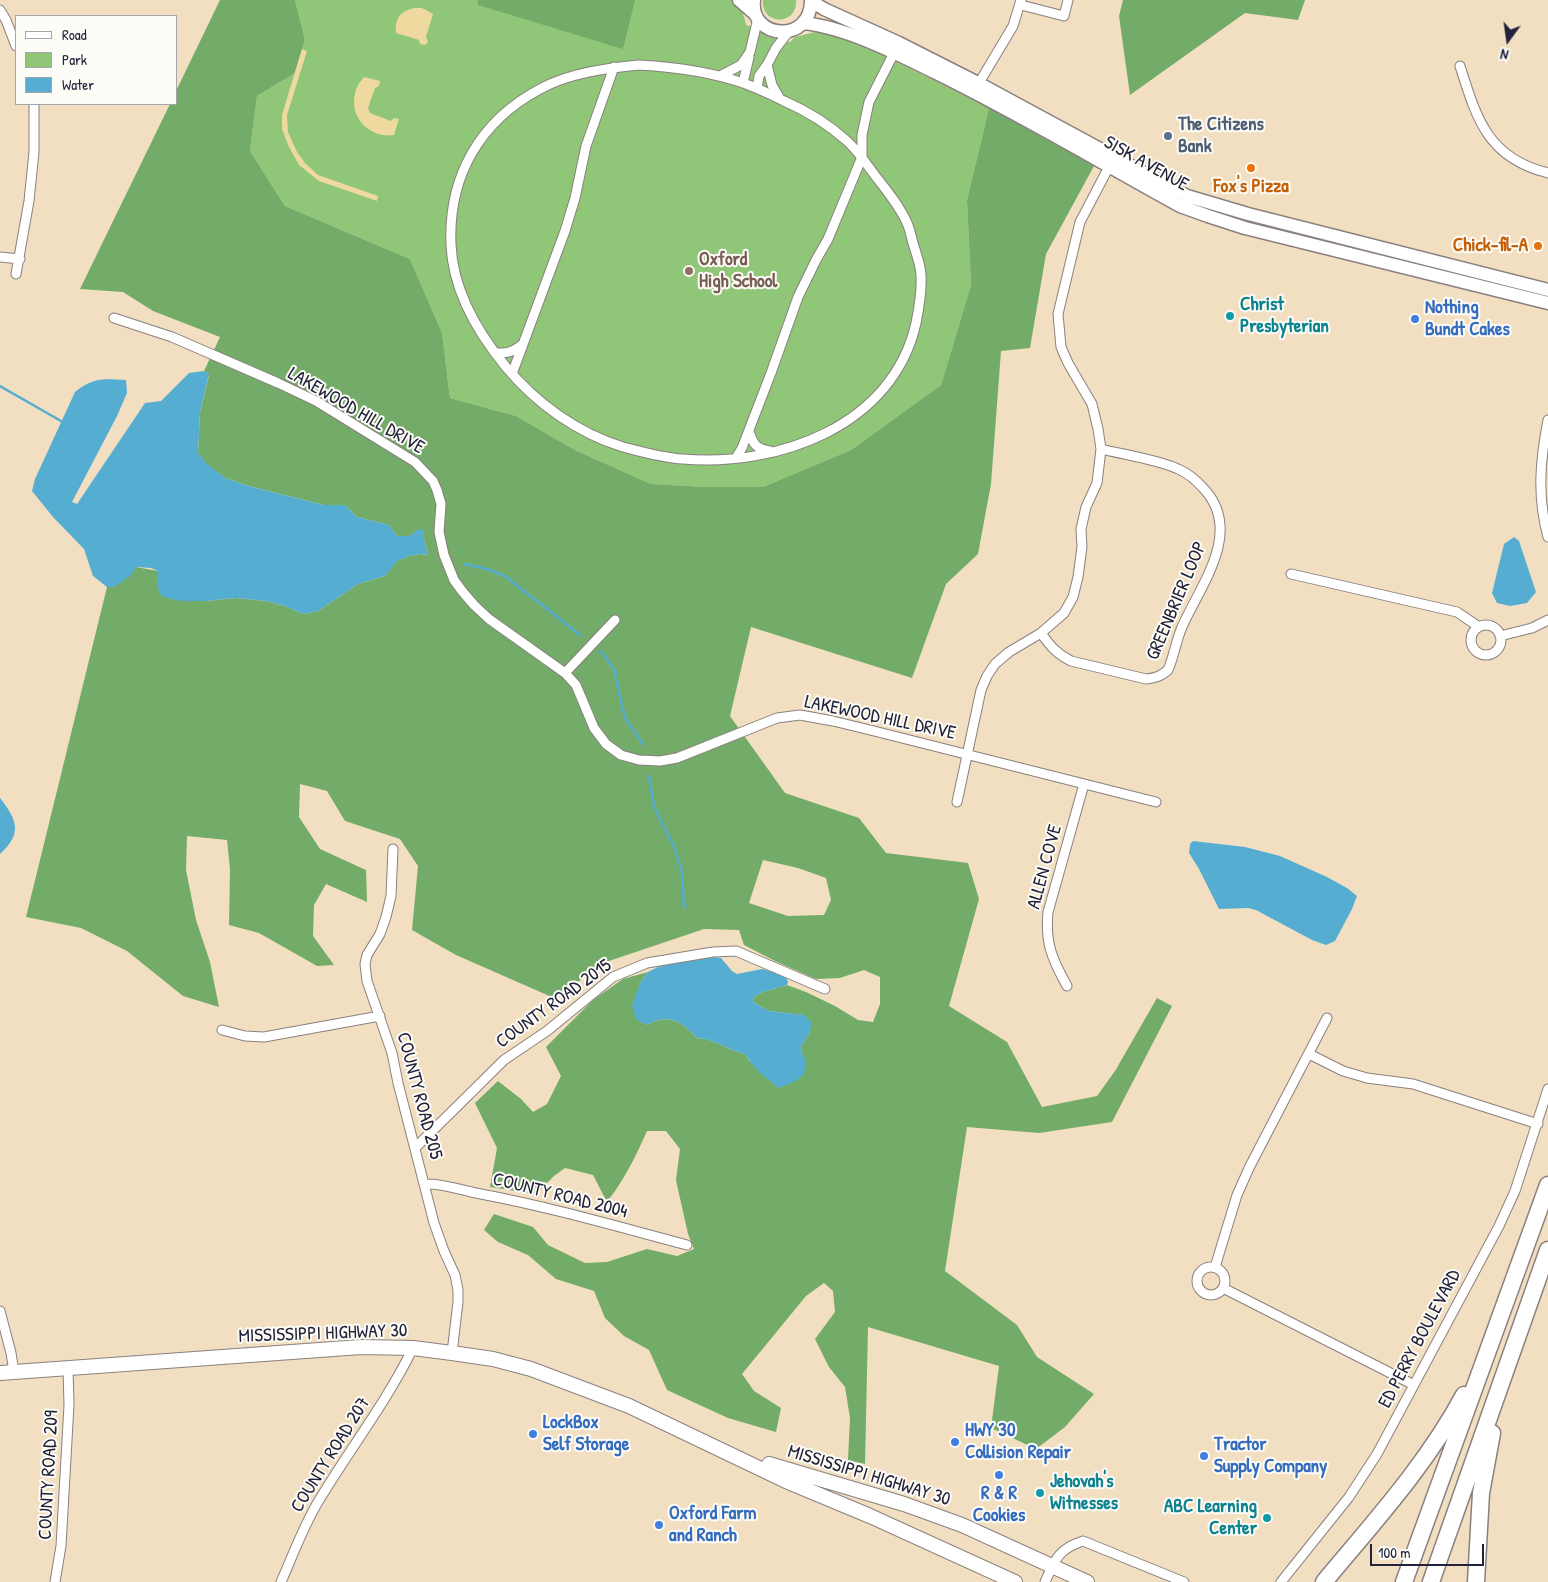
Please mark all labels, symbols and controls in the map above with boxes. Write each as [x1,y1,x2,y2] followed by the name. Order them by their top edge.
[15,15,178,105] legend
[1483,15,1533,65] north arrow
[62,24,87,45] text: Road
[1498,45,1510,65] text: N
[62,49,87,70] text: Park
[62,74,94,95] text: Water
[1178,114,1264,158] place label: The Citizens Bank
[1162,130,1174,142] marker: The Citizens Bank
[1100,131,1192,197] street label: SISK AVENUE
[1245,162,1257,174] marker: Fox's Pizza
[1213,176,1289,198] place label: Fox's Pizza
[1453,235,1528,257] place label: Chick-fil-A
[1532,240,1544,252] marker: Chick-fil-A
[699,249,777,293] place label: Oxford High School
[683,265,695,277] marker: Oxford High School
[1240,294,1329,338] place label: Christ Presbyterian
[1425,297,1510,341] place label: Nothing Bundt Cakes
[1224,310,1236,322] marker: Christ Presbyterian
[1409,313,1421,325] marker: Nothing Bundt Cakes
[284,363,428,459] street label: LAKEWOOD HILL DRIVE
[1142,539,1212,663] street label: GREENBRIER LOOP
[802,691,958,745] street label: LAKEWOOD HILL DRIVE
[1023,822,1067,912] street label: ALLEN COVE
[492,954,616,1054] street label: COUNTY ROAD 2015
[391,1030,447,1162] street label: COUNTY ROAD 205
[490,1168,630,1224] street label: COUNTY ROAD 2004
[1374,1266,1466,1412] street label: ED PERRY BOULEVARD
[238,1320,408,1348] street label: MISSISSIPPI HIGHWAY 30
[286,1393,376,1517] street label: COUNTY ROAD 207
[34,1410,64,1540] street label: COUNTY ROAD 209
[543,1412,629,1456] place label: LockBox Self Storage
[965,1420,1071,1464] place label: HWY 30 Collision Repair
[527,1428,539,1440] marker: LockBox Self Storage
[1214,1434,1327,1478] place label: Tractor Supply Company
[949,1436,961,1448] marker: HWY 30 Collision Repair
[785,1440,953,1512] street label: MISSISSIPPI HIGHWAY 30
[1198,1450,1210,1462] marker: Tractor Supply Company
[993,1469,1005,1481] marker: R & R Cookies
[1050,1471,1118,1515] place label: Jehovah's Witnesses
[973,1483,1025,1527] place label: R & R Cookies
[1034,1487,1046,1499] marker: Jehovah's Witnesses
[1164,1496,1257,1540] place label: ABC Learning Center
[669,1503,756,1547] place label: Oxford Farm and Ranch
[1261,1512,1273,1524] marker: ABC Learning Center
[653,1519,665,1531] marker: Oxford Farm and Ranch
[1373,1534,1487,1566] scale bar
[1378,1542,1411,1563] text: 100 m

